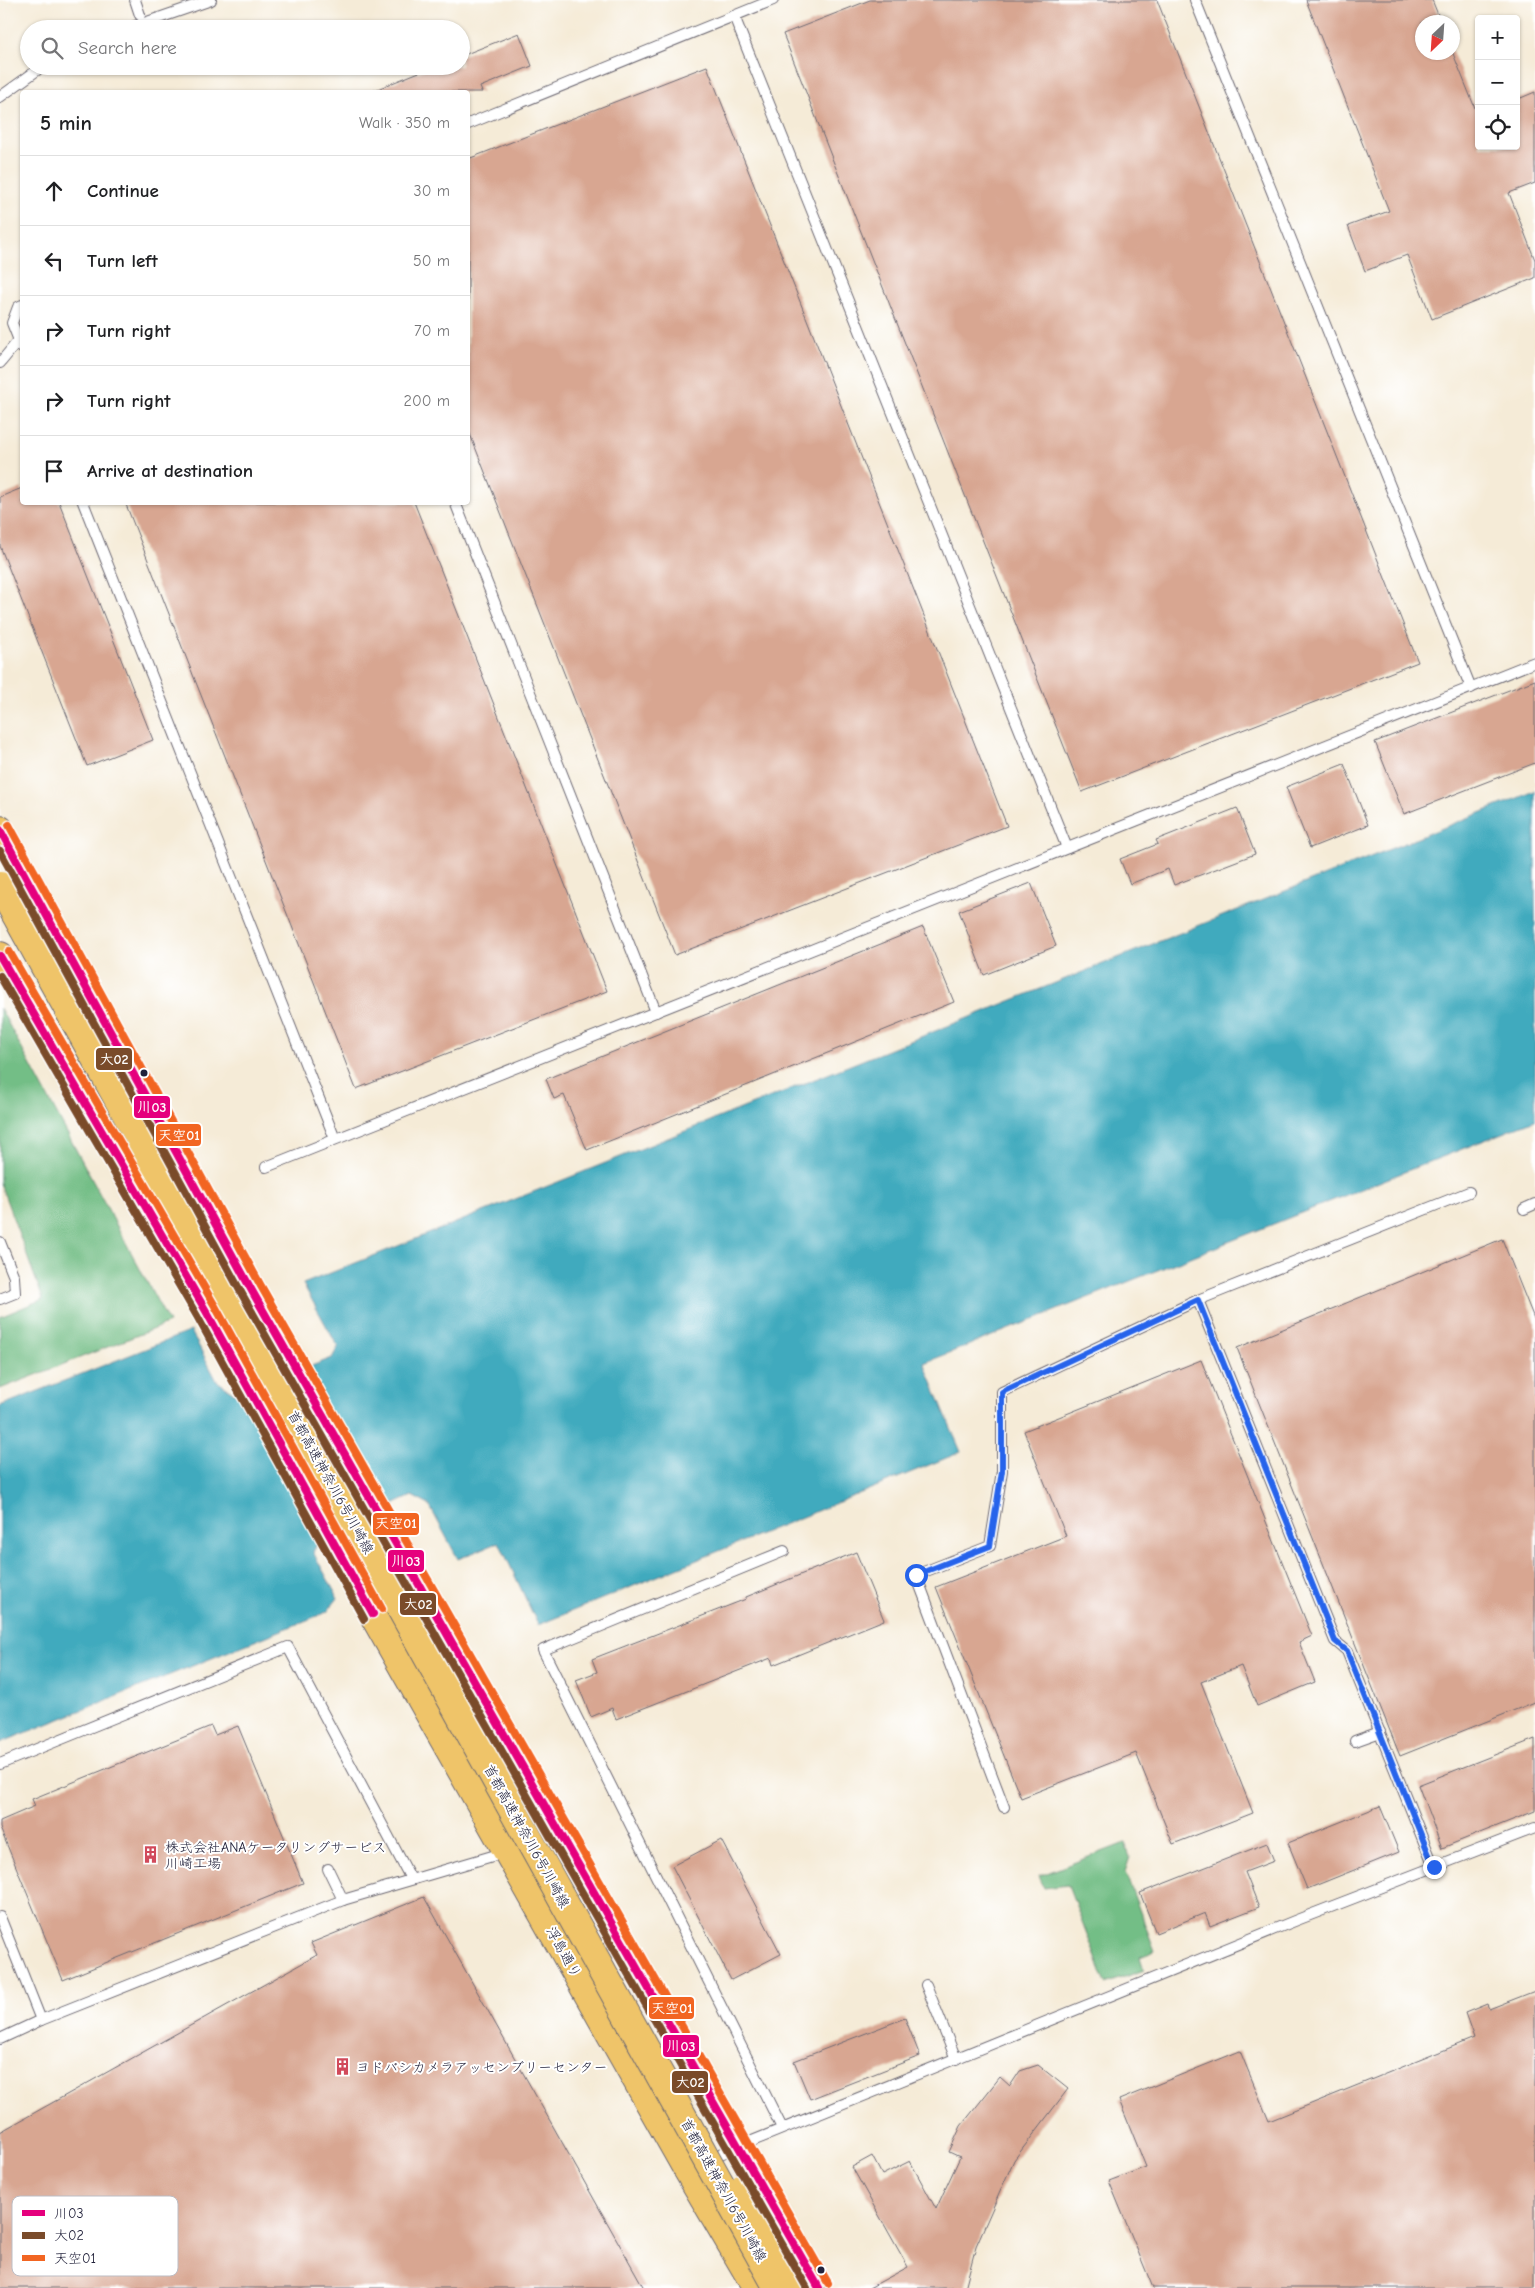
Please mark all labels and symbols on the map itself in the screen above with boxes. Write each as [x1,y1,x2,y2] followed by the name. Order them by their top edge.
[1415,15,1460,60] north arrow
[95,1047,133,1071] line badge: 大02
[100,1051,129,1068] text: 大02
[139,1068,149,1078] unlabelled marker
[133,1095,171,1119] line badge: 川03
[138,1099,167,1116] text: 川03
[155,1123,202,1147] line badge: 天空01
[158,1127,200,1144] text: 天空01
[284,1407,377,1557] street label: 首都高速神奈川6号川崎線
[372,1512,420,1536] line badge: 天空01
[375,1515,417,1532] text: 天空01
[387,1549,425,1573] line badge: 川03
[392,1553,421,1570] text: 川03
[905,1564,928,1587] route start
[399,1592,437,1616] line badge: 大02
[404,1596,433,1613] text: 大02
[480,1761,573,1911] street label: 首都高速神奈川6号川崎線
[165,1839,386,1872] place label: 株式会社ANAケータリングサービス 川崎工場
[141,1845,161,1865] building icon: 株式会社ANAケータリングサービス 川崎工場
[1423,1856,1446,1879] route end
[543,1924,585,1981] street label: 浮島通り
[648,1996,695,2020] line badge: 天空01
[651,2000,693,2017] text: 天空01
[662,2034,700,2058] line badge: 川03
[667,2038,696,2055] text: 川03
[332,2057,352,2077] building icon: ヨドバシカメラアッセンブリーセンター
[356,2059,607,2076] place label: ヨドバシカメラアッセンブリーセンター
[671,2070,709,2094] line badge: 大02
[676,2074,705,2091] text: 大02
[677,2115,770,2265] street label: 首都高速神奈川6号川崎線
[12,2196,178,2276] legend
[54,2205,84,2222] text: 川03
[54,2227,84,2244] text: 大02
[54,2250,96,2267] text: 天空01
[816,2265,826,2275] unlabelled marker

